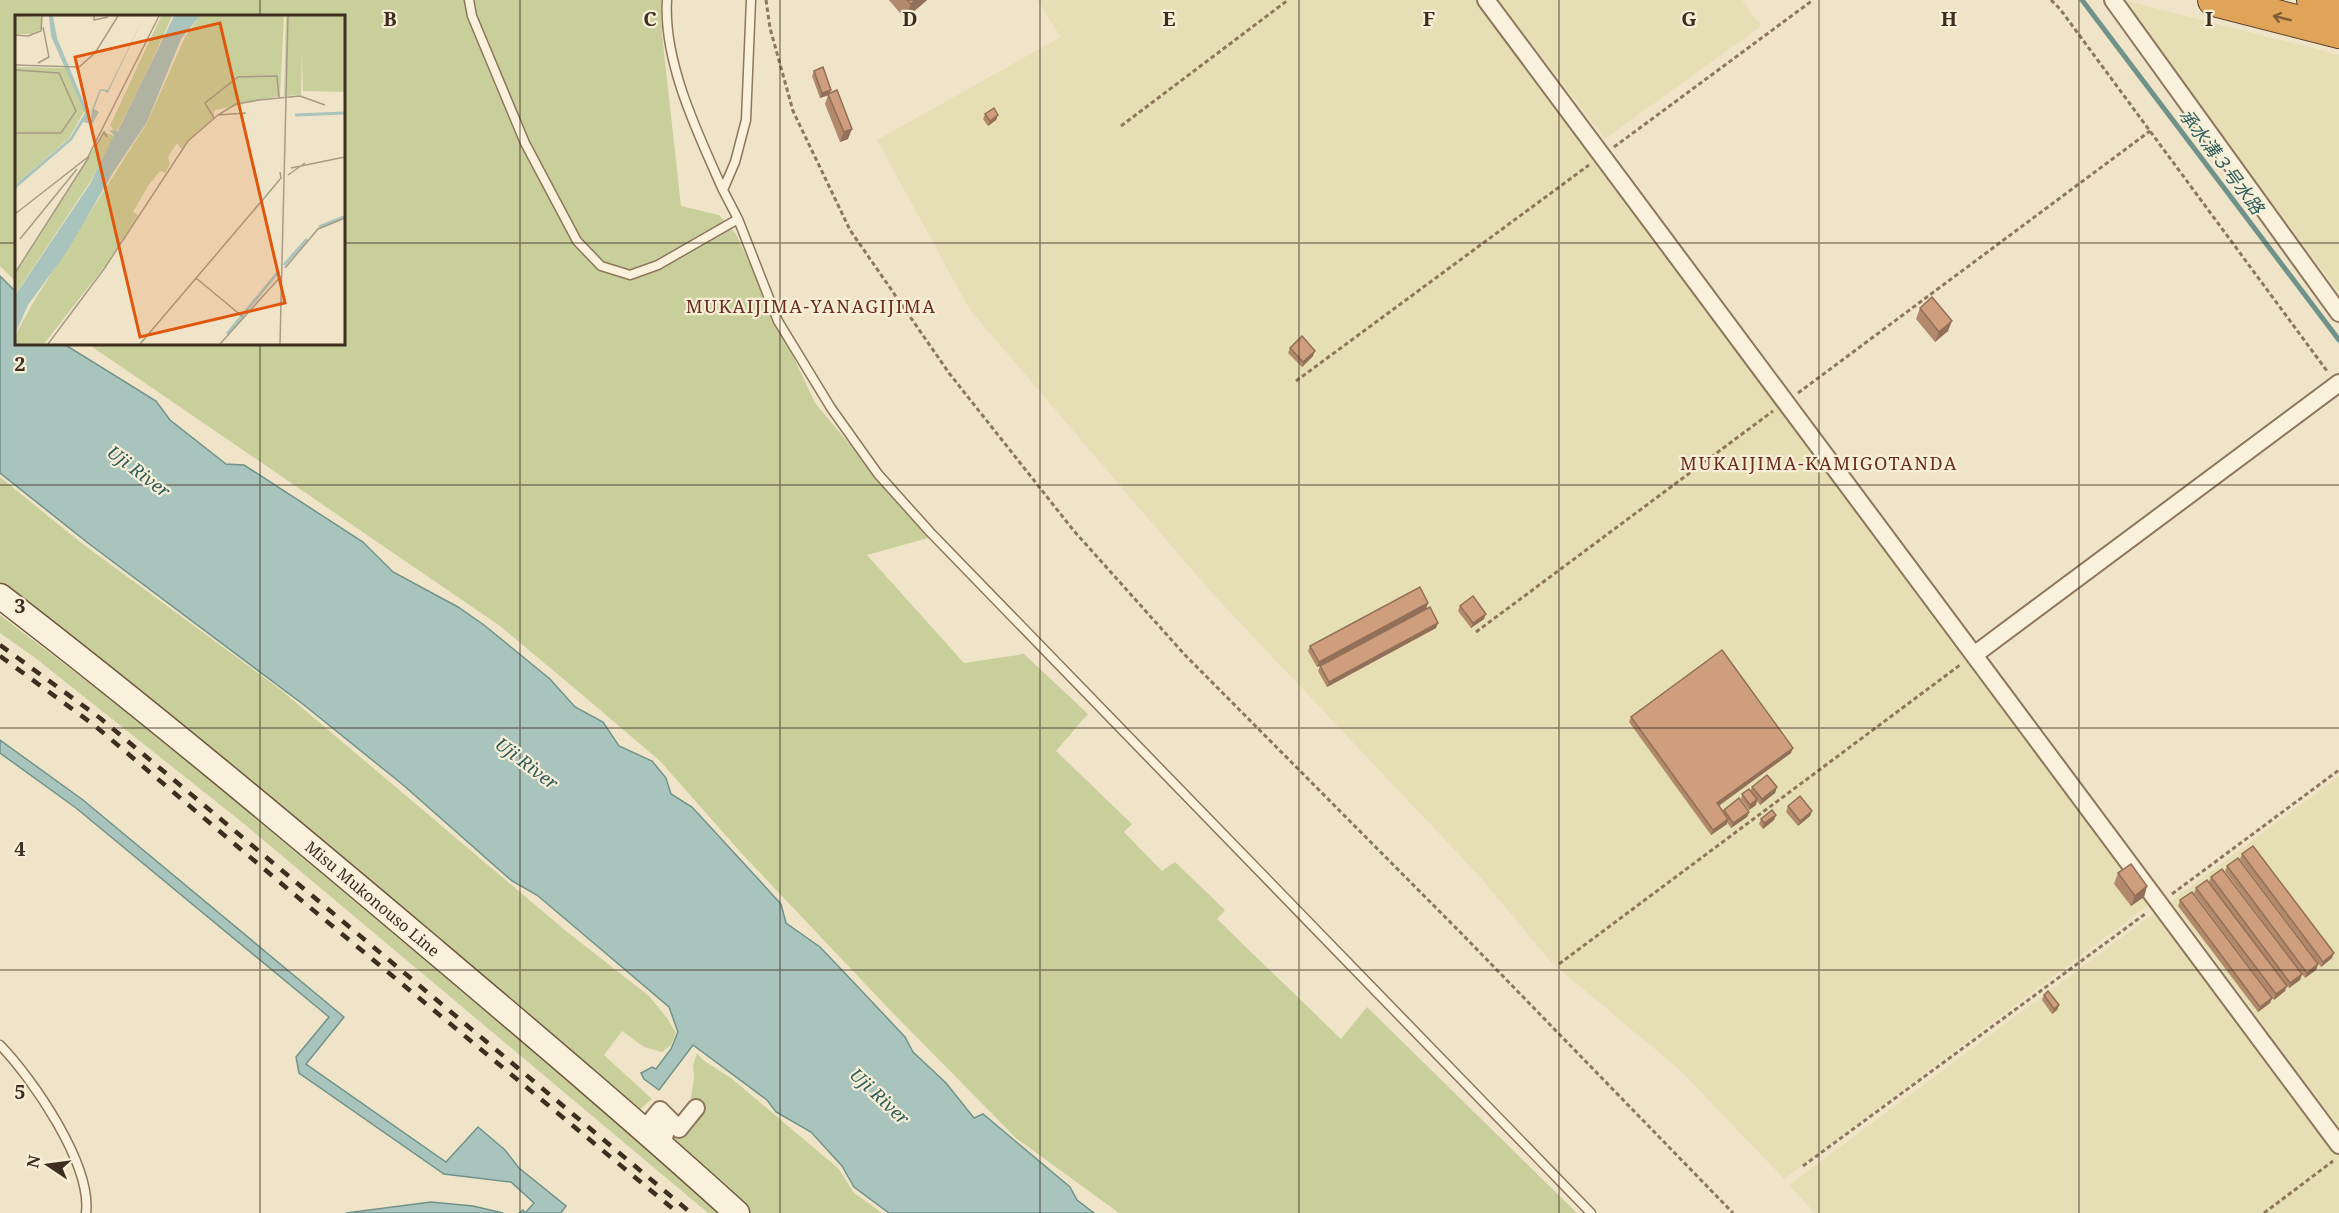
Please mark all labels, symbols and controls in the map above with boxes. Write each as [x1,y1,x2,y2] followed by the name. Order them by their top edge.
[383,5,397,32] text: B
[643,5,657,32] text: C
[902,5,918,32] text: D
[1162,5,1176,32] text: E
[1423,5,1435,32] text: F
[1681,5,1697,32] text: G
[1941,5,1957,32] text: H
[2205,5,2213,32] text: I
[2273,11,2292,23] one-way arrow
[15,15,345,345] inset map
[2175,103,2271,220] water label: 承水溝３号水路
[686,294,936,318] district label: MUKAIJIMA-YANAGIJIMA
[14,350,26,377] text: 2
[103,439,176,503] water label: Uji River
[1680,451,1958,475] district label: MUKAIJIMA-KAMIGOTANDA
[14,592,26,619] text: 3
[491,731,564,795] water label: Uji River
[14,835,26,862] text: 4
[301,836,444,962] street label: Misu Mukonouso Line
[845,1062,915,1130] water label: Uji River
[14,1078,26,1105] text: 5
[18,1135,78,1195] north arrow
[21,1153,46,1170] text: N

